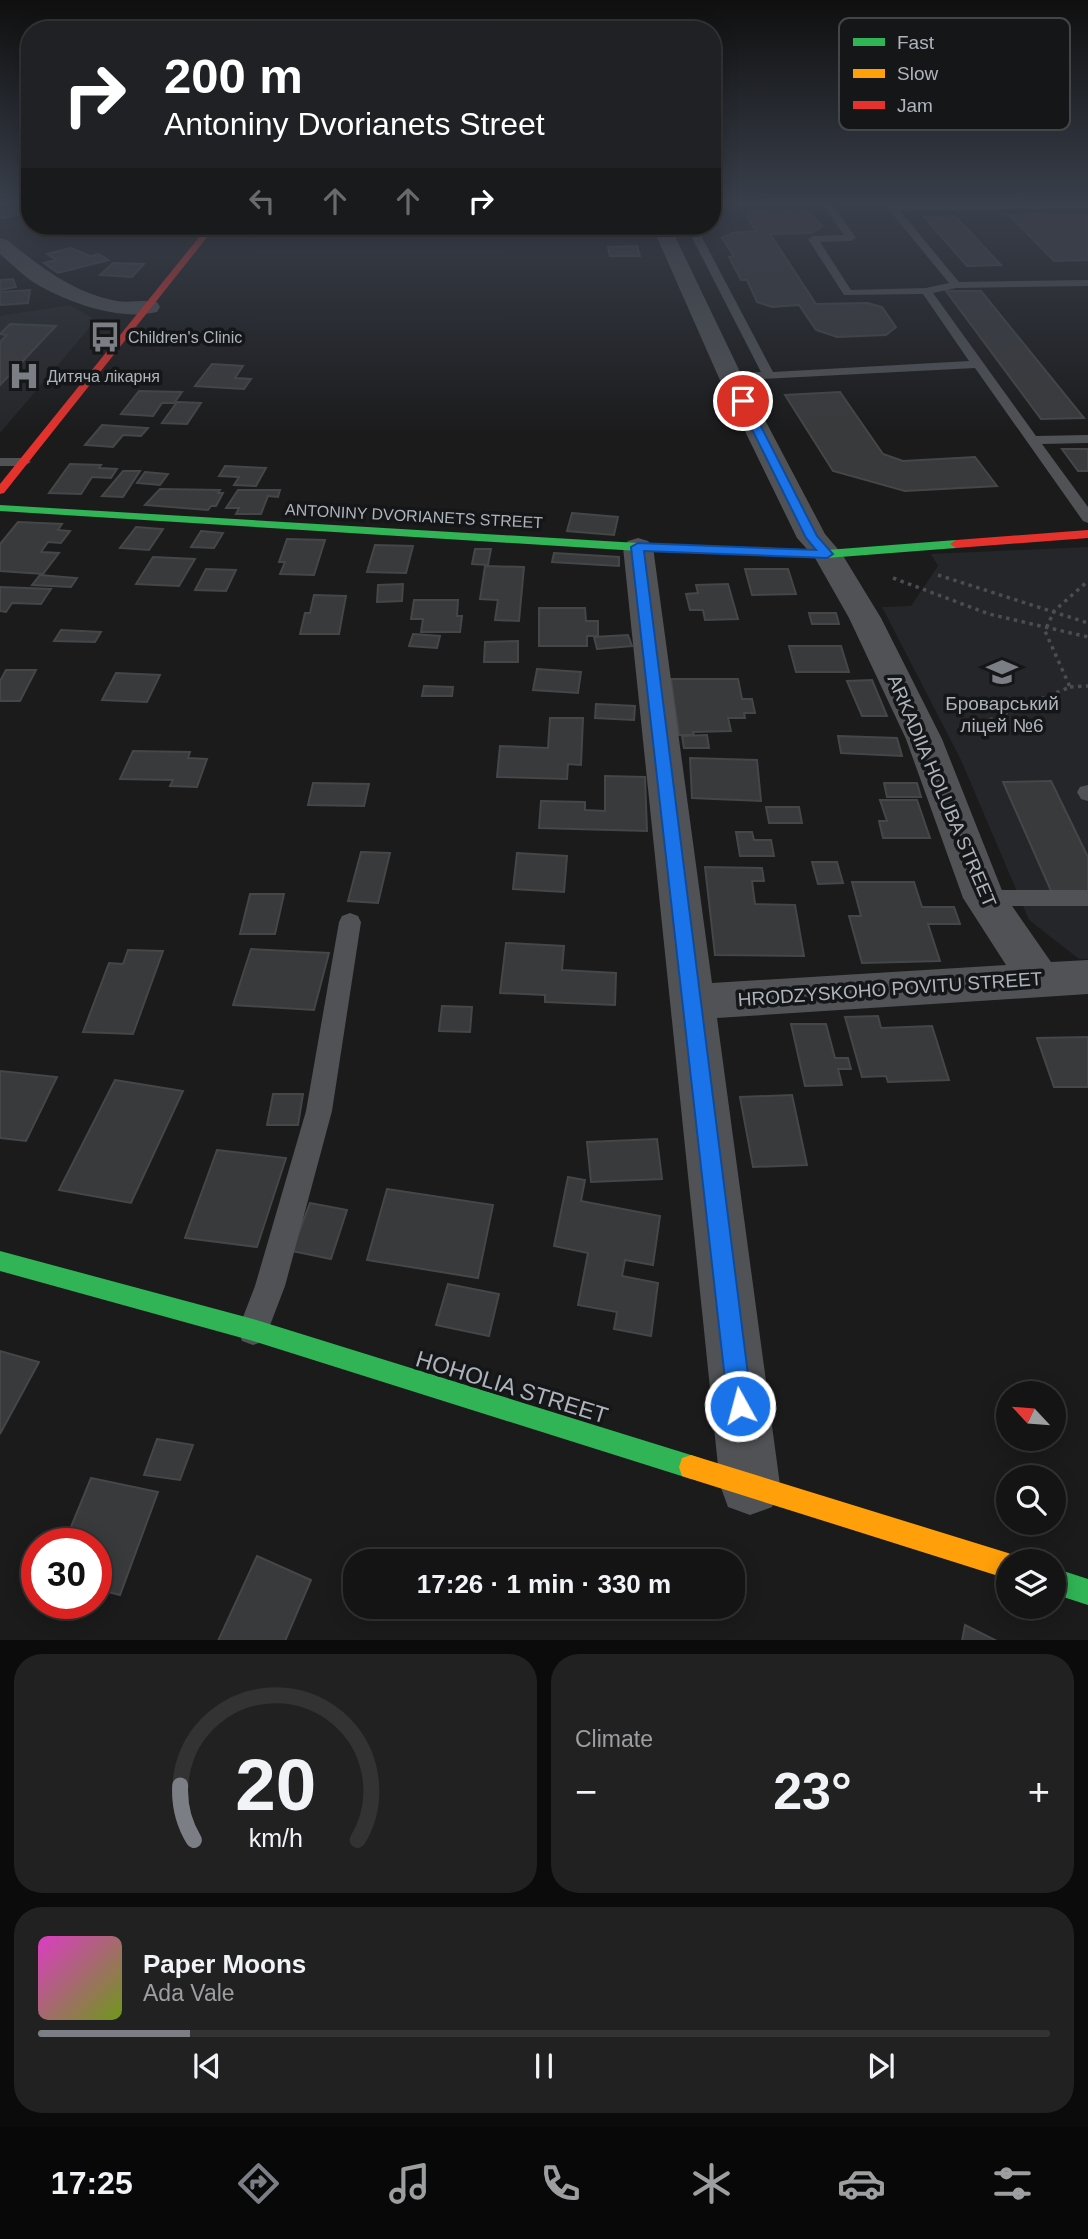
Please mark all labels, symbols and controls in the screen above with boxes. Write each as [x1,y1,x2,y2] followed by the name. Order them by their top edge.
[839,18,1070,130] legend
[897,32,935,53] text: Fast
[49,49,140,140] icon: right
[164,49,303,103] text: 200 m
[897,63,938,84] text: Slow
[897,95,933,116] text: Jam
[164,106,545,142] text: Antoniny Dvorianets Street
[243,182,281,220] icon: left
[316,182,354,220] icon: ahead
[389,182,427,220] icon: ahead
[462,182,500,220] icon: right
[88,320,122,354] bus stop icon: Children's Clinic
[128,329,242,346] place label: Children's Clinic
[7,359,41,393] hospital icon: Дитяча лікарня
[47,368,160,385] place label: Дитяча лікарня
[713,371,773,431] pin
[724,382,762,420] icon: arrive
[285,501,544,531] street label: ANTONINY DVORIANETS STREET
[985,655,1019,689] school or university icon: Броварський ліцей №6
[883,672,1001,911] street label: ARKADIIA HOLUBA STREET
[945,693,1059,736] place label: Броварський ліцей №6
[737,968,1043,1010] street label: HRODZYSKOHO POVITU STREET
[413,1345,611,1429] street label: HOHOLIA STREET
[703,1369,777,1443] position arrow
[996,1381,1066,1451] north arrow
[996,1381,1066,1619] map controls
[996,1465,1066,1535] button: search
[21,1528,112,1619] speed limit sign: 30
[996,1549,1066,1619] button: layers
[417,1569,671,1599] text: 17:26 · 1 min · 330 m
[575,1726,653,1752] text: Climate
[235,1744,316,1825] text: 20
[773,1762,852,1820] text: 23°
[575,1771,597,1813] text: −
[1028,1771,1050,1813] text: +
[248,1823,303,1851] text: km/h
[143,1949,306,1979] text: Paper Moons
[143,1980,235,2006] text: Ada Vale
[188,2047,226,2085] icon: previous
[525,2047,563,2085] icon: pause
[862,2047,900,2085] icon: next
[234,2159,283,2208] icon: directions
[385,2159,434,2208] icon: music
[536,2159,585,2208] icon: phone
[687,2159,736,2208] icon: climate
[837,2159,886,2208] icon: car
[988,2159,1037,2208] icon: filters
[51,2165,133,2201] text: 17:25

